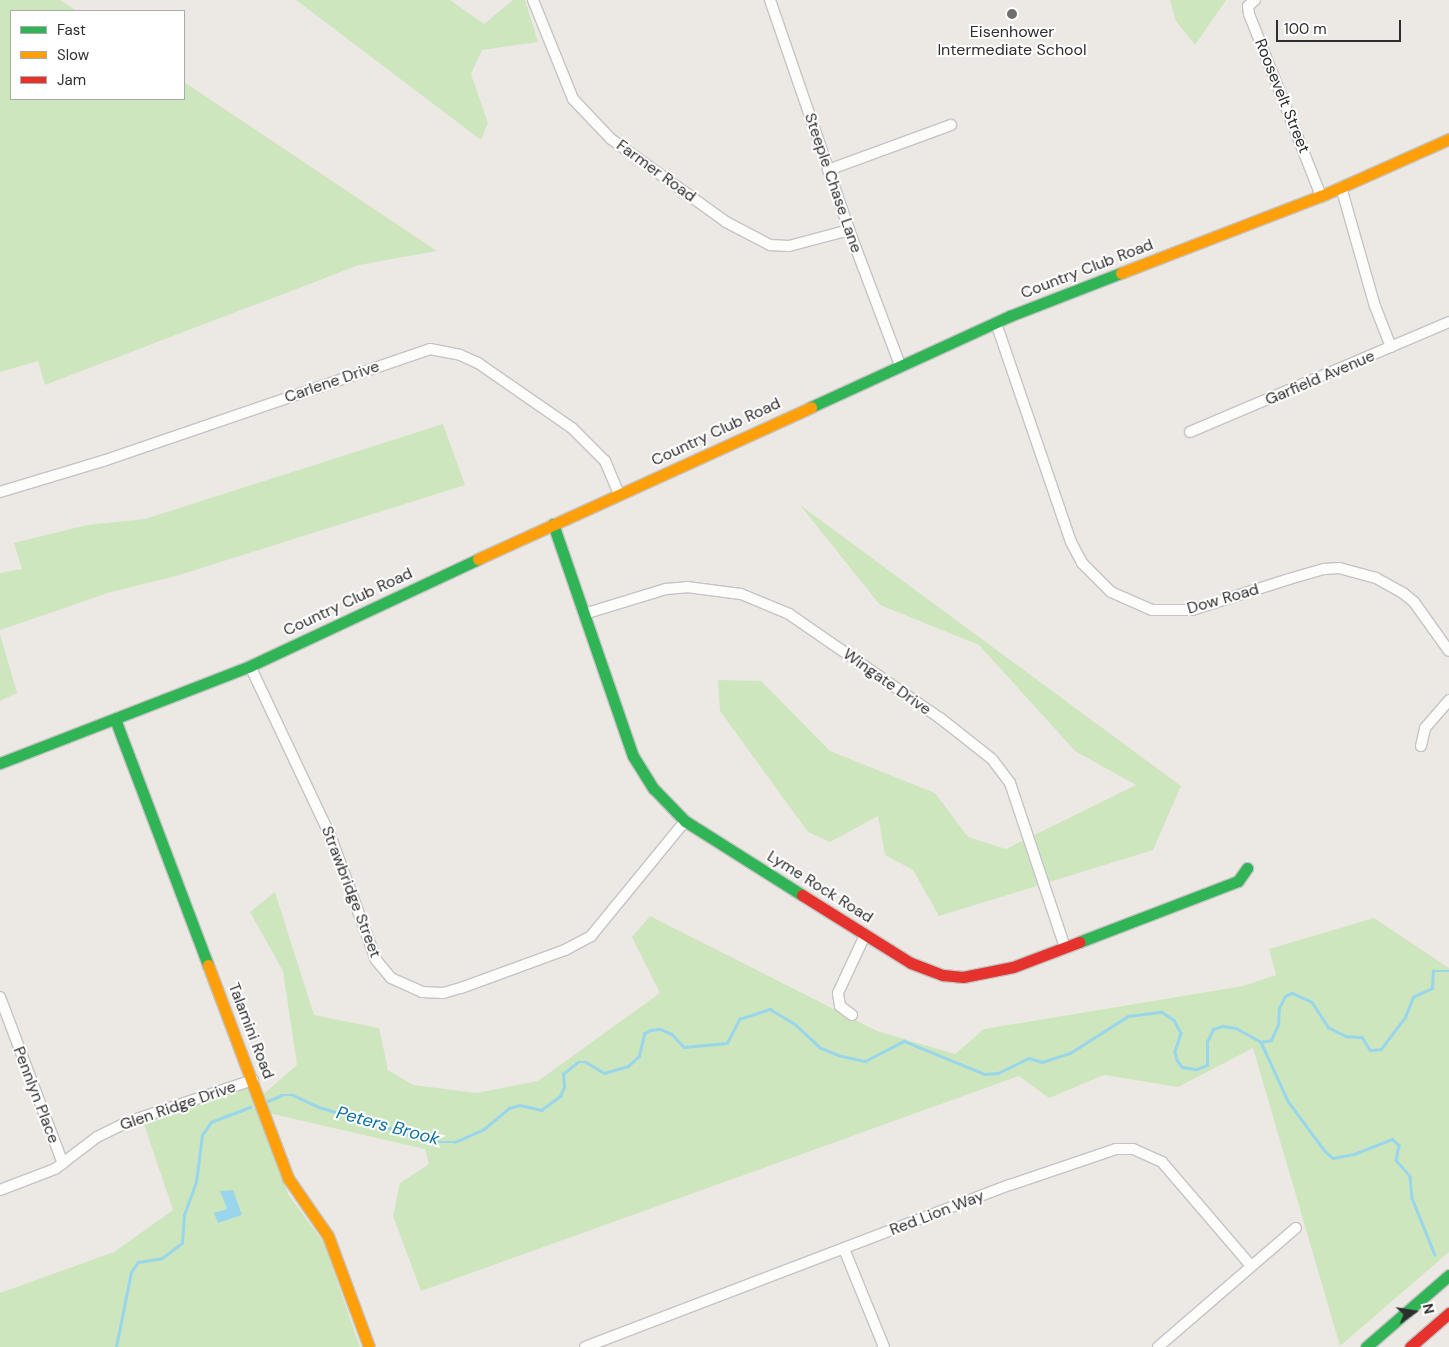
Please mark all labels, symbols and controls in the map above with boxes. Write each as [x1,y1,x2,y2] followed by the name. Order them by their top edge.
[1006,8,1018,20] marker: Eisenhower Intermediate School
[10,10,185,100] legend
[1279,10,1404,42] scale bar
[1284,19,1327,39] text: 100 m
[57,20,86,40] text: Fast
[937,22,1087,60] place label: Eisenhower Intermediate School
[1250,36,1314,156] street label: Roosevelt Street
[57,45,89,65] text: Slow
[57,70,86,90] text: Jam
[800,111,866,255] street label: Steeple Chase Lane
[613,136,699,206] street label: Farmer Road
[1018,235,1156,303] street label: Country Club Road
[1262,346,1378,410] street label: Garfield Avenue
[282,357,382,407] street label: Carlene Drive
[648,394,784,470] street label: Country Club Road
[280,564,416,640] street label: Country Club Road
[1185,580,1261,618] street label: Dow Road
[839,645,935,719] street label: Wingate Drive
[317,824,385,960] street label: Strawbridge Street
[764,847,876,927] street label: Lyme Rock Road
[224,980,278,1082] street label: Talamini Road
[9,1044,63,1146] street label: Pennlyn Place
[117,1077,239,1135] street label: Glen Ridge Drive
[334,1102,442,1150] water label: Peters Brook
[887,1186,987,1240] street label: Red Lion Way
[1389,1287,1439,1337] north arrow
[1419,1302,1439,1316] text: N

